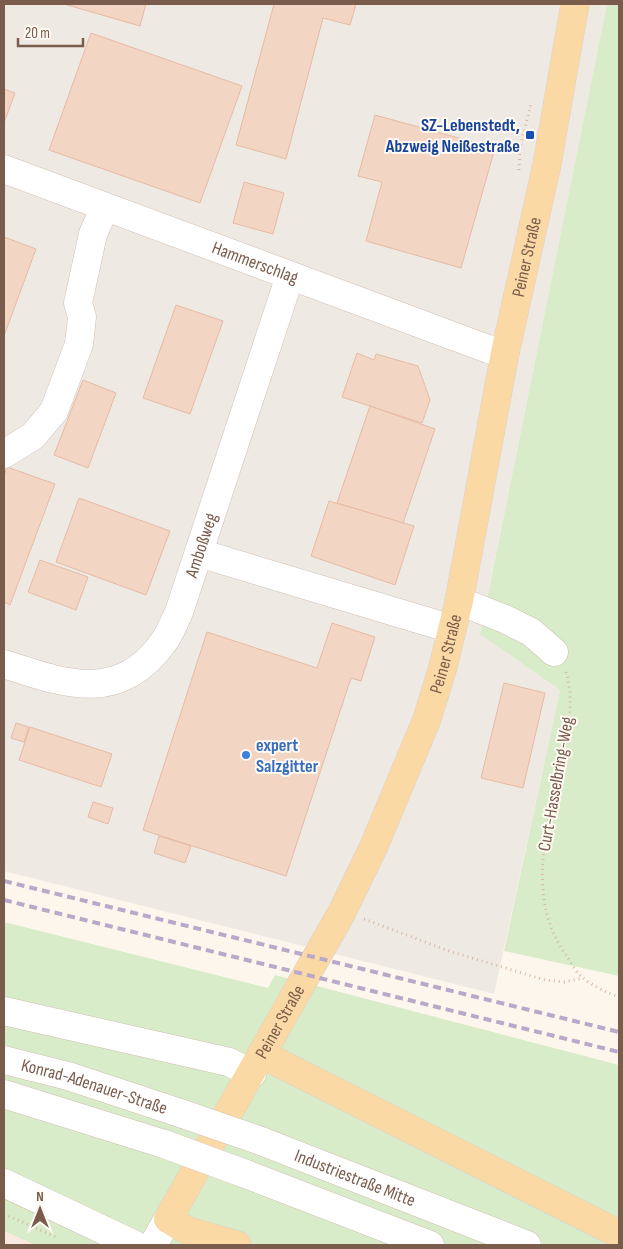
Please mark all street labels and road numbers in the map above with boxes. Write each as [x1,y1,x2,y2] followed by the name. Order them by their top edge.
[507,215,545,299] street label: Peiner Straße
[209,237,301,288] street label: Hammerschlag
[180,510,221,581] street label: Amboßweg
[425,612,466,696] street label: Peiner Straße
[534,715,578,853] street label: Curt-Hasselbring-Weg
[251,981,309,1062] street label: Peiner Straße
[19,1054,170,1119] street label: Konrad-Adenauer-Straße
[292,1145,418,1211] street label: Industriestraße Mitte

